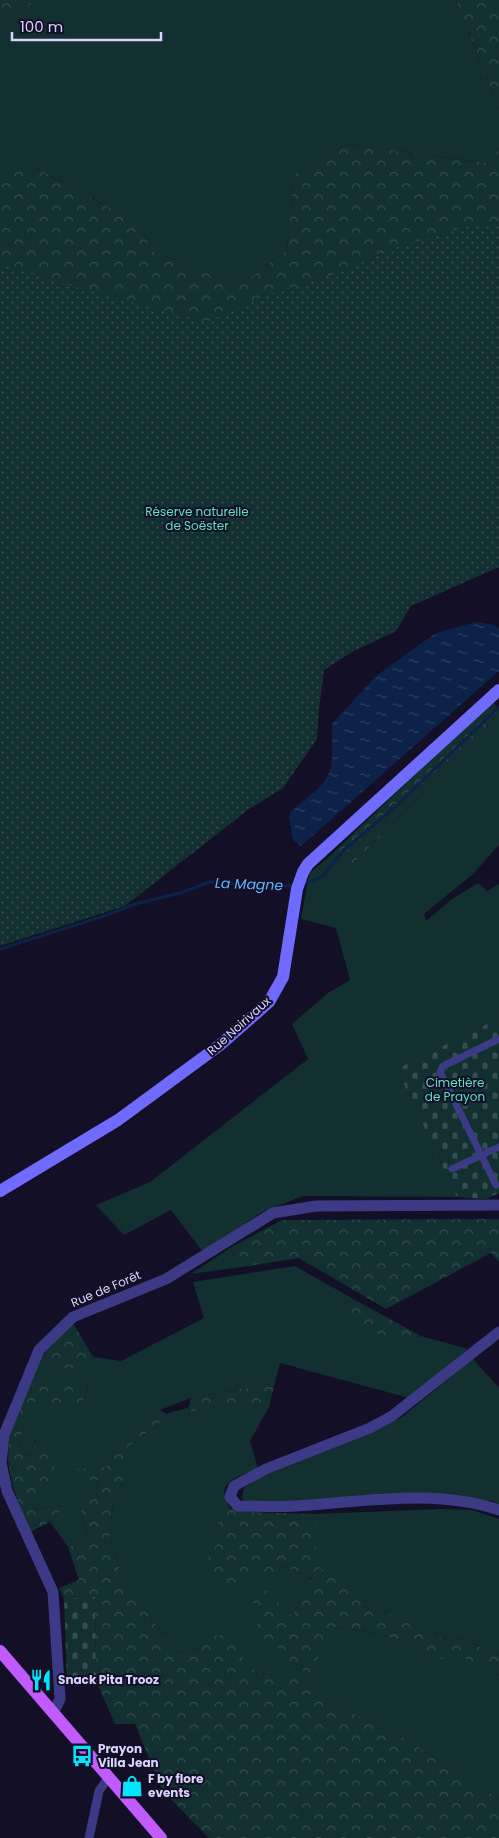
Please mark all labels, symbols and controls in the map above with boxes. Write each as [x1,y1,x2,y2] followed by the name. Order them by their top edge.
[12,10,161,42] scale bar
[20,16,63,37] text: 100 m
[145,503,249,534] park label: Réserve naturelle de Soëster
[215,873,284,895] water label: La Magne
[203,992,274,1059] street label: Rue Noirivaux
[425,1074,485,1105] park label: Cimetière de Prayon
[68,1266,143,1311] street label: Rue de Forêt
[28,1667,54,1693] restaurant icon: Snack Pita Trooz
[58,1671,159,1688] place label: Snack Pita Trooz
[98,1740,159,1771] place label: Prayon Villa Jean
[69,1743,95,1769] bus stop icon: Prayon Villa Jean
[148,1770,204,1801] place label: F by flore events
[119,1773,145,1799] shop icon: F by flore events

